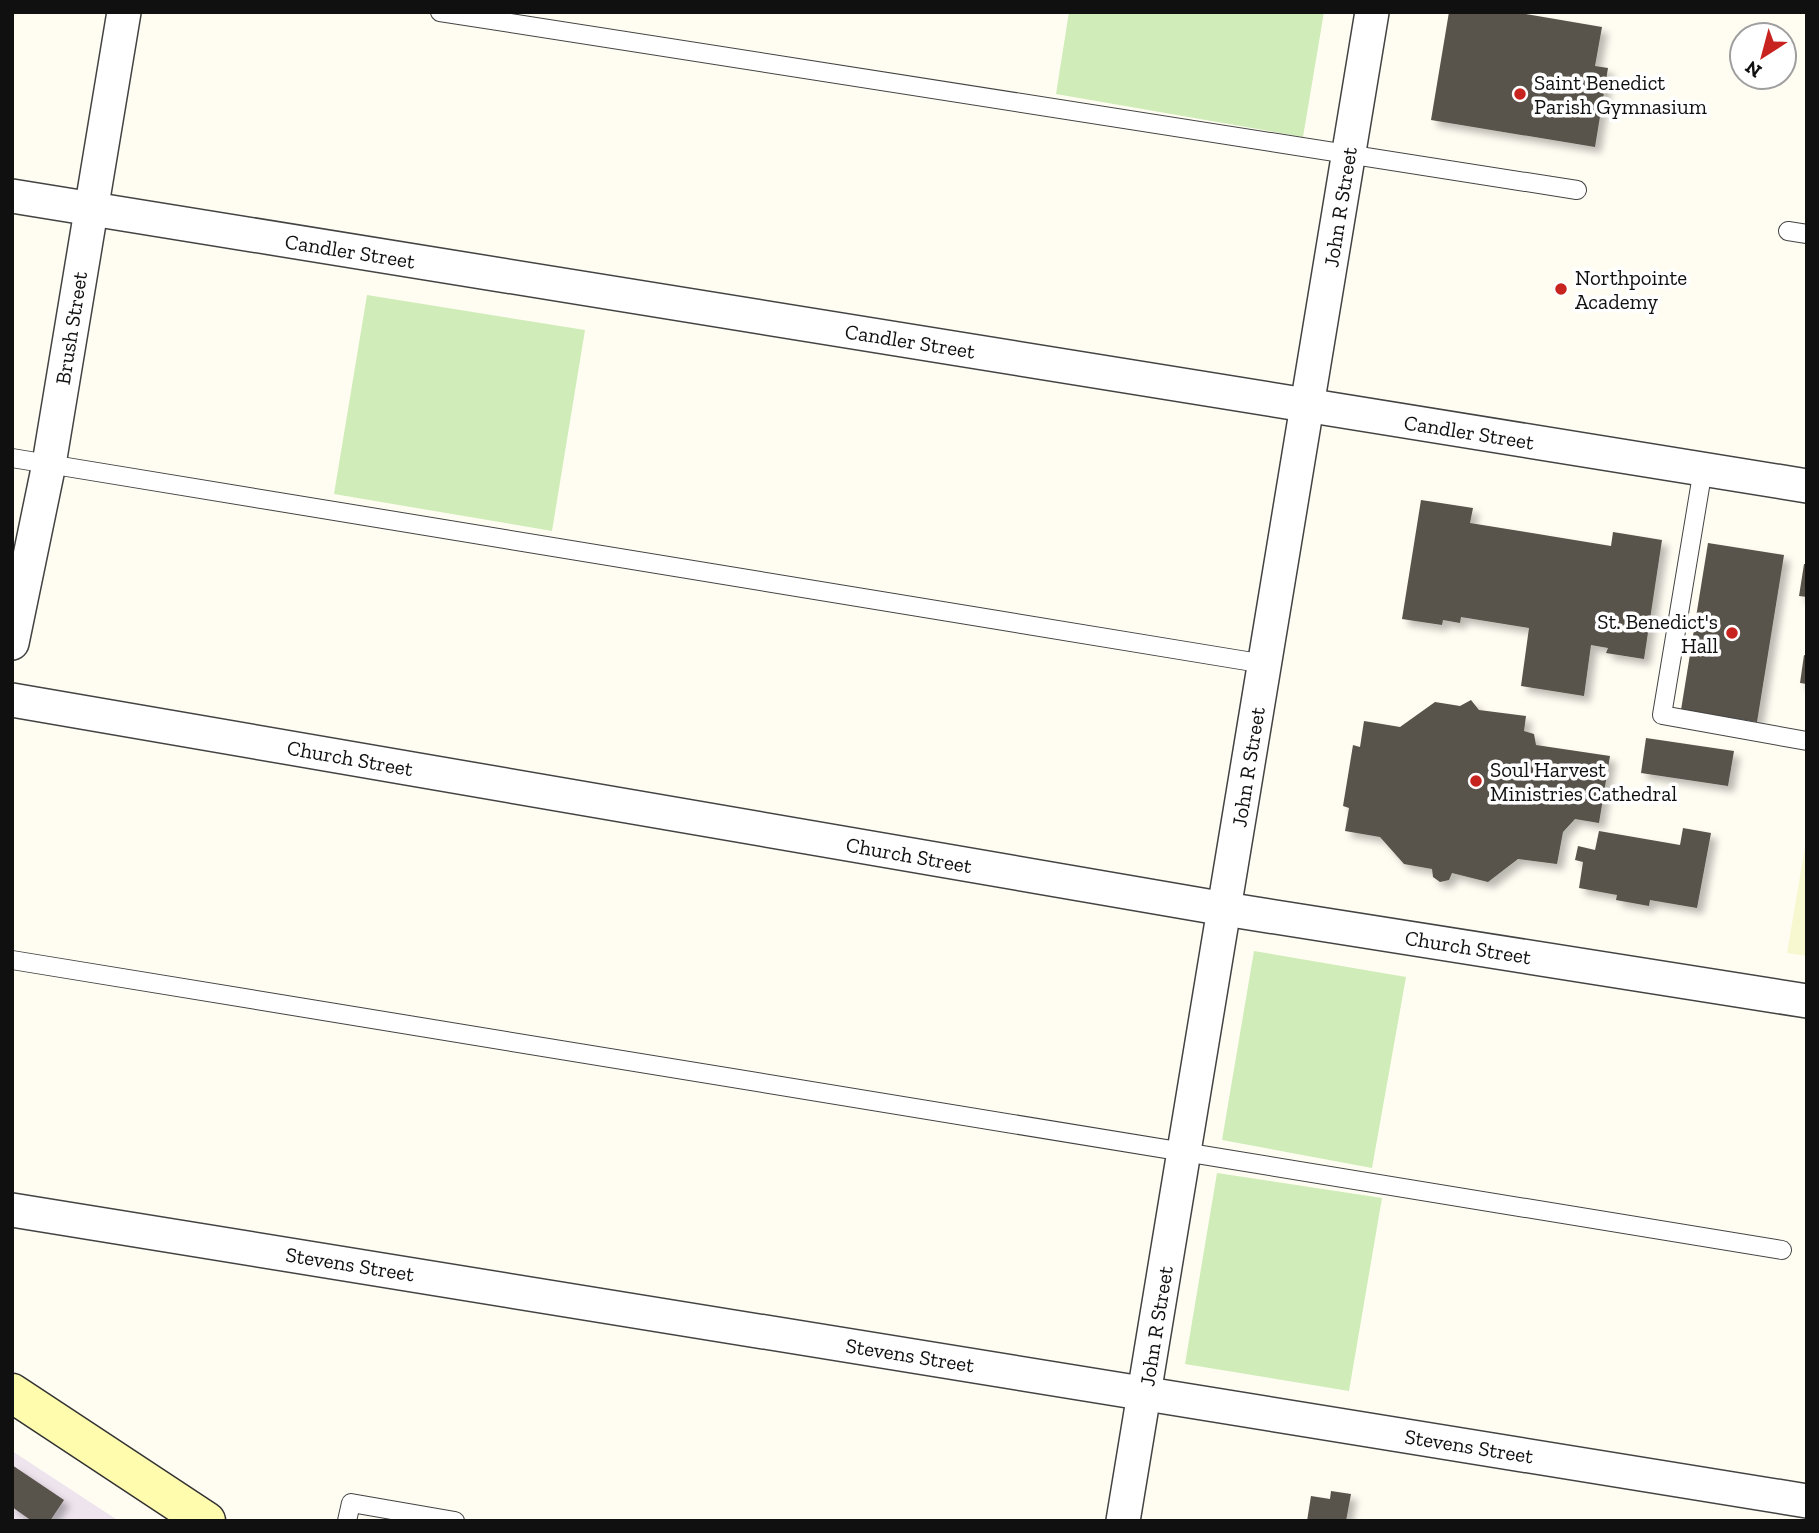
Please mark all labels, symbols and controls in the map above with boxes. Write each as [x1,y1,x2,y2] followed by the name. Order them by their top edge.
[1728,21,1798,91] north arrow
[1741,56,1766,83] text: N
[1534,70,1707,119] place label: Saint Benedict Parish Gymnasium
[1512,86,1528,102] marker: Saint Benedict Parish Gymnasium
[1318,145,1362,269] street label: John R Street
[283,228,417,274] street label: Candler Street
[1575,265,1687,314] place label: Northpointe Academy
[50,269,92,386] street label: Brush Street
[1553,281,1569,297] marker: Northpointe Academy
[843,318,977,364] street label: Candler Street
[1402,409,1536,455] street label: Candler Street
[1597,609,1718,658] place label: St. Benedict's Hall
[1724,625,1740,641] marker: St. Benedict's Hall
[1226,705,1270,829] street label: John R Street
[285,735,415,781] street label: Church Street
[1490,757,1677,806] place label: Soul Harvest Ministries Cathedral
[1468,773,1484,789] marker: Soul Harvest Ministries Cathedral
[844,832,974,878] street label: Church Street
[1403,925,1533,969] street label: Church Street
[284,1241,416,1287] street label: Stevens Street
[1134,1264,1178,1388] street label: John R Street
[844,1332,976,1378] street label: Stevens Street
[1403,1423,1535,1469] street label: Stevens Street

